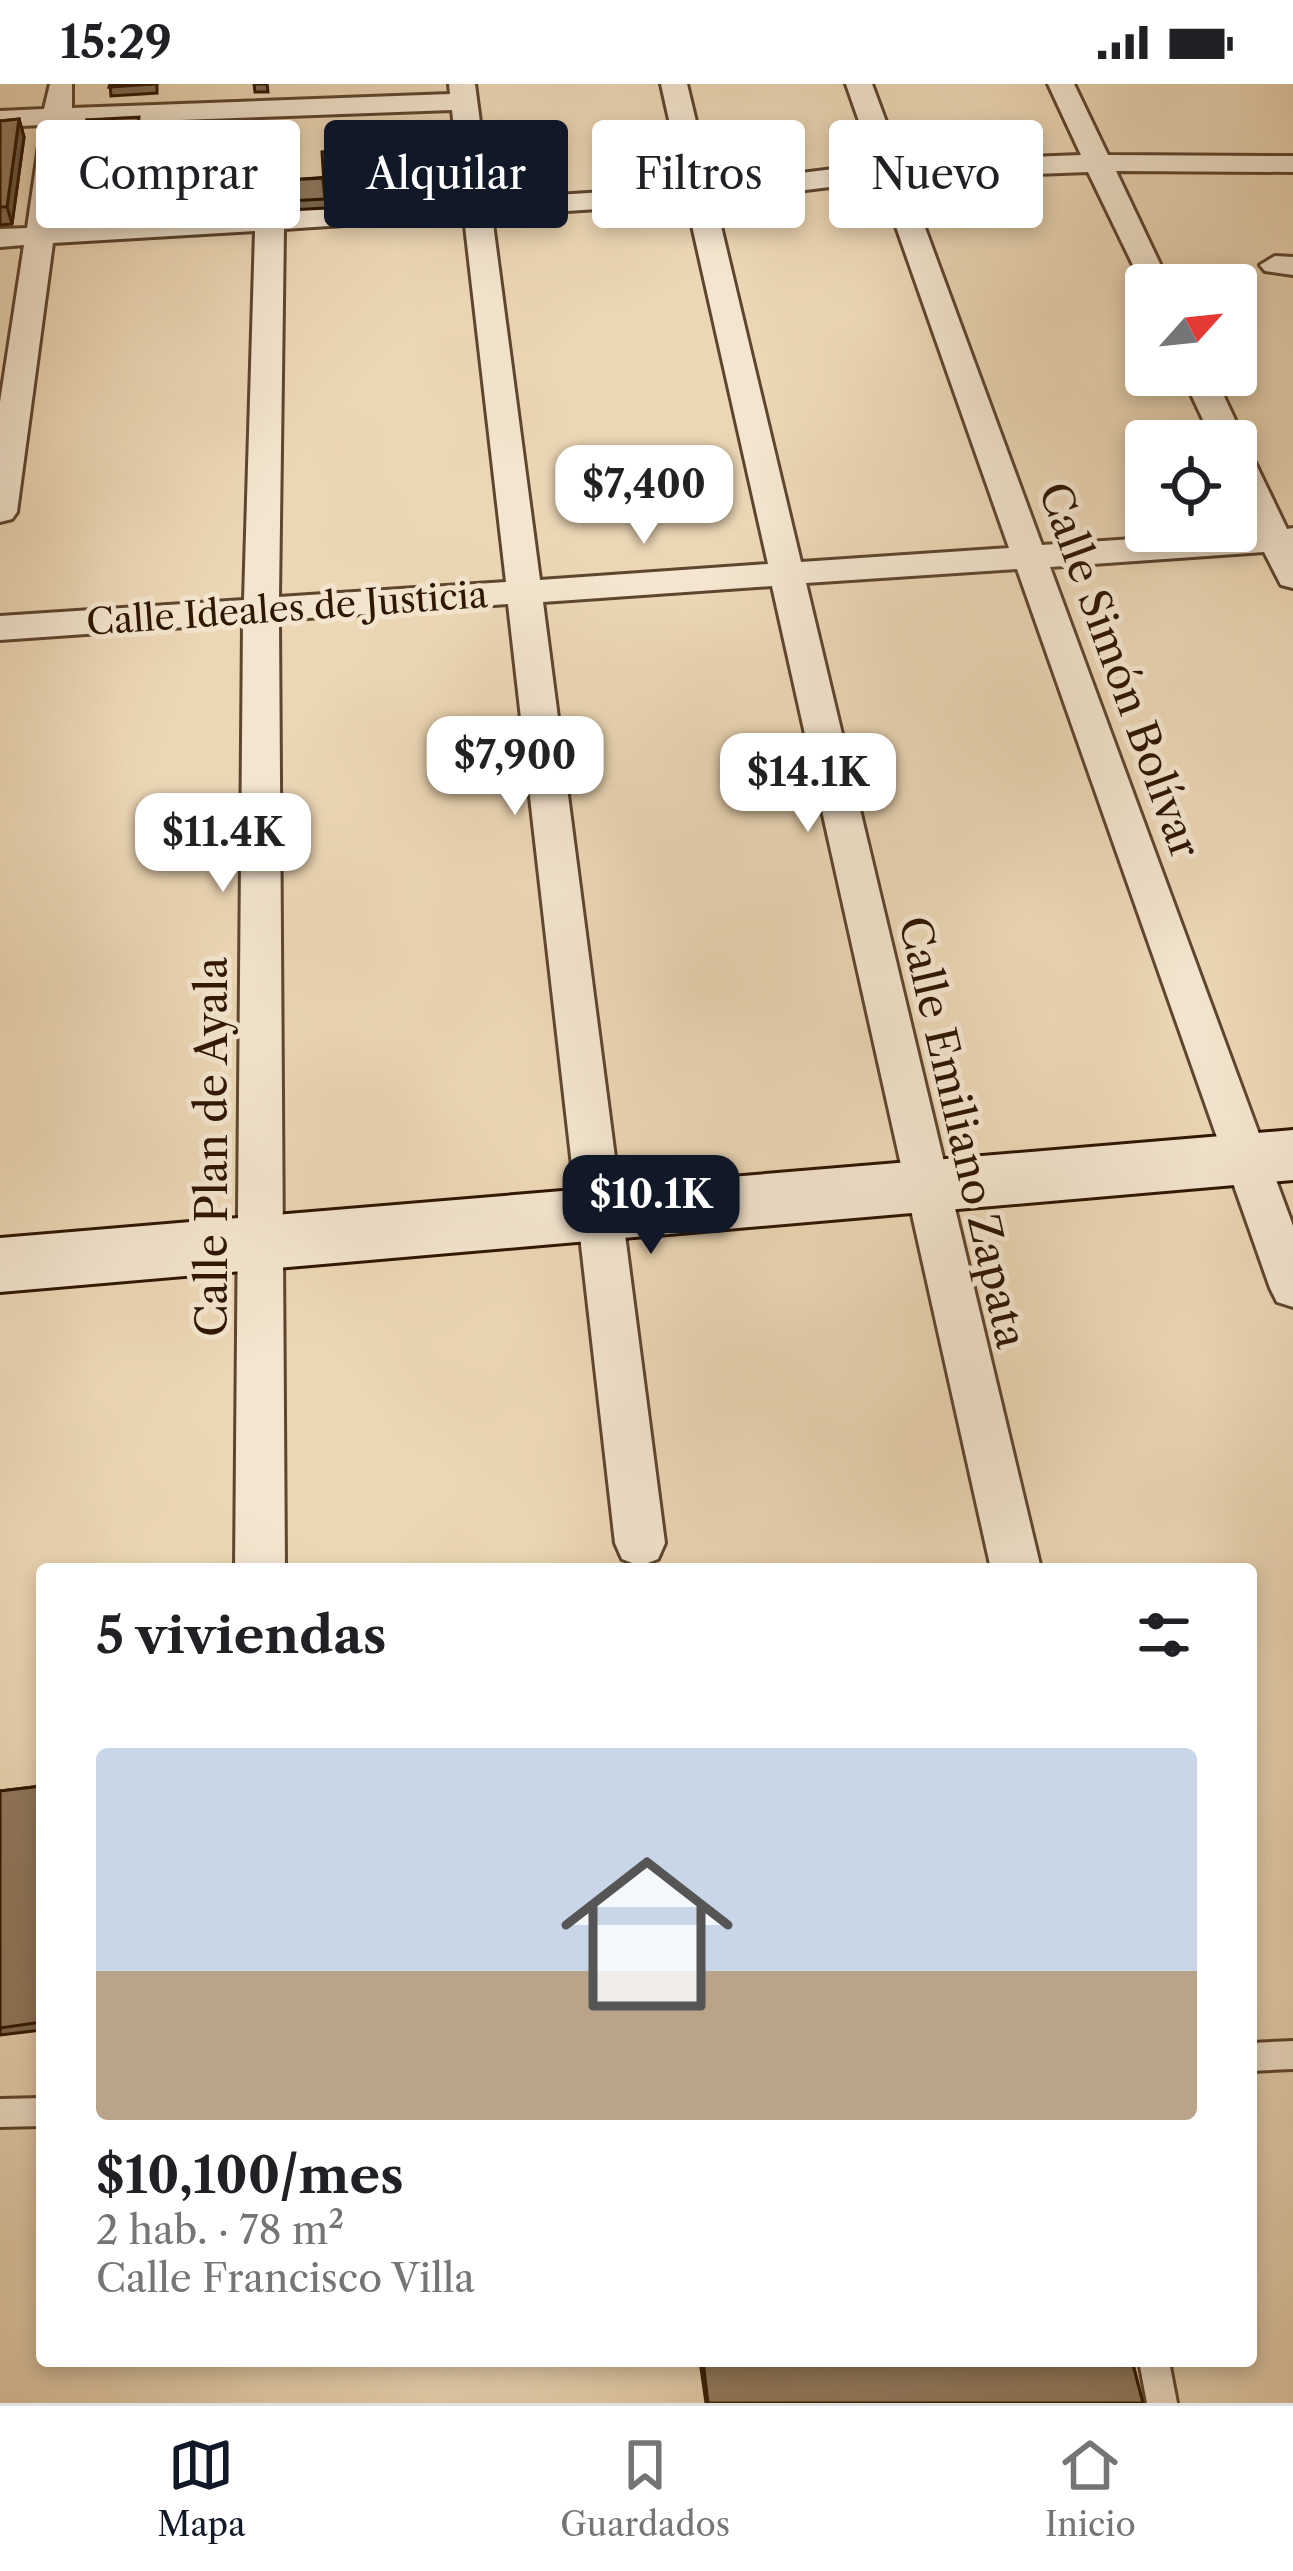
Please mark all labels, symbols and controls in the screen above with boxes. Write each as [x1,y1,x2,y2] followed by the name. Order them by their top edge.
[60,14,172,70] text: 15:29
[36,120,300,228] chip: Comprar
[324,120,568,228] chip: Alquilar
[592,120,805,228] chip: Filtros
[829,120,1043,228] chip: Nuevo
[1125,264,1257,396] north arrow
[1125,264,1257,552] map controls
[1125,420,1257,552] button: locate
[546,445,742,547] pin: $7,400
[582,460,706,508] text: $7,400
[1028,475,1212,865] street label: Calle Simón Bolívar
[85,572,489,644] street label: Calle Ideales de Justicia
[417,716,613,818] pin: $7,900
[454,731,576,779] text: $7,900
[710,733,906,835] pin: $14.1K
[747,748,869,796] text: $14.1K
[125,793,321,895] pin: $11.4K
[162,808,284,856] text: $11.4K
[888,911,1038,1354] street label: Calle Emiliano Zapata
[186,956,238,1337] street label: Calle Plan de Ayala
[553,1155,749,1257] pin: $10.1K
[590,1170,712,1218] text: $10.1K
[1131,1602,1197,1668] icon: filters
[96,1604,386,1666] text: 5 viviendas
[539,1826,755,2042] icon: home
[96,2144,404,2206] text: $10,100/mes
[96,2206,344,2254] text: 2 hab. · 78 m²
[96,2254,475,2302] text: Calle Francisco Villa
[157,2432,246,2545] tab: Mapa
[560,2432,730,2545] tab: Guardados
[1045,2432,1136,2545] tab: Inicio

